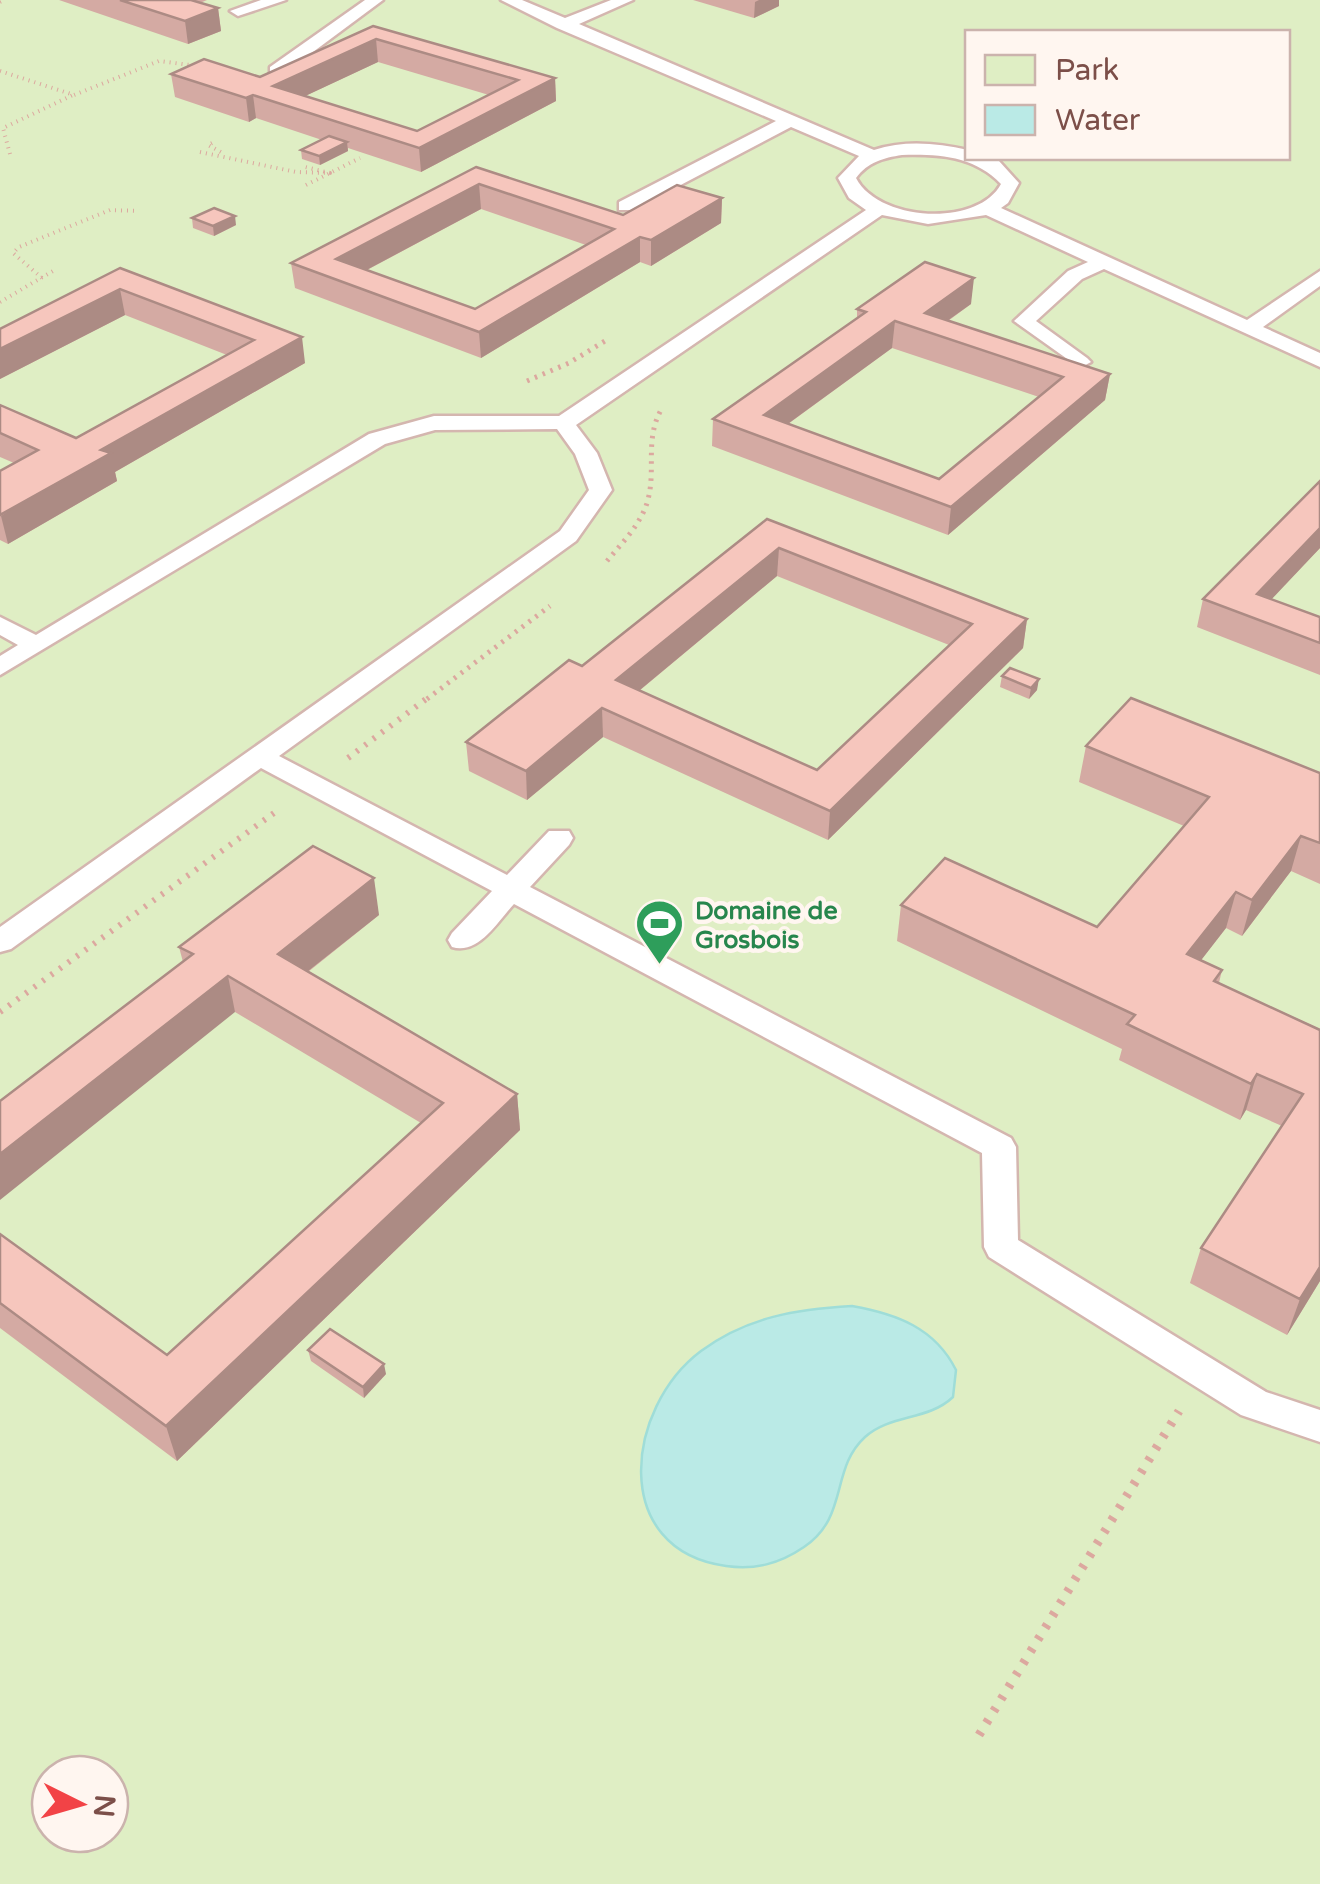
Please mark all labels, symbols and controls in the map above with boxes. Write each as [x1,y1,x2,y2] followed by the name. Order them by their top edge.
[965,30,1290,160] legend
[1055,52,1119,89] text: Park
[1055,102,1141,139] text: Water
[695,896,838,955] place label: Domaine de Grosbois
[634,898,686,966] sports icon: Domaine de Grosbois
[30,1754,130,1854] north arrow
[86,1793,122,1819] text: N

